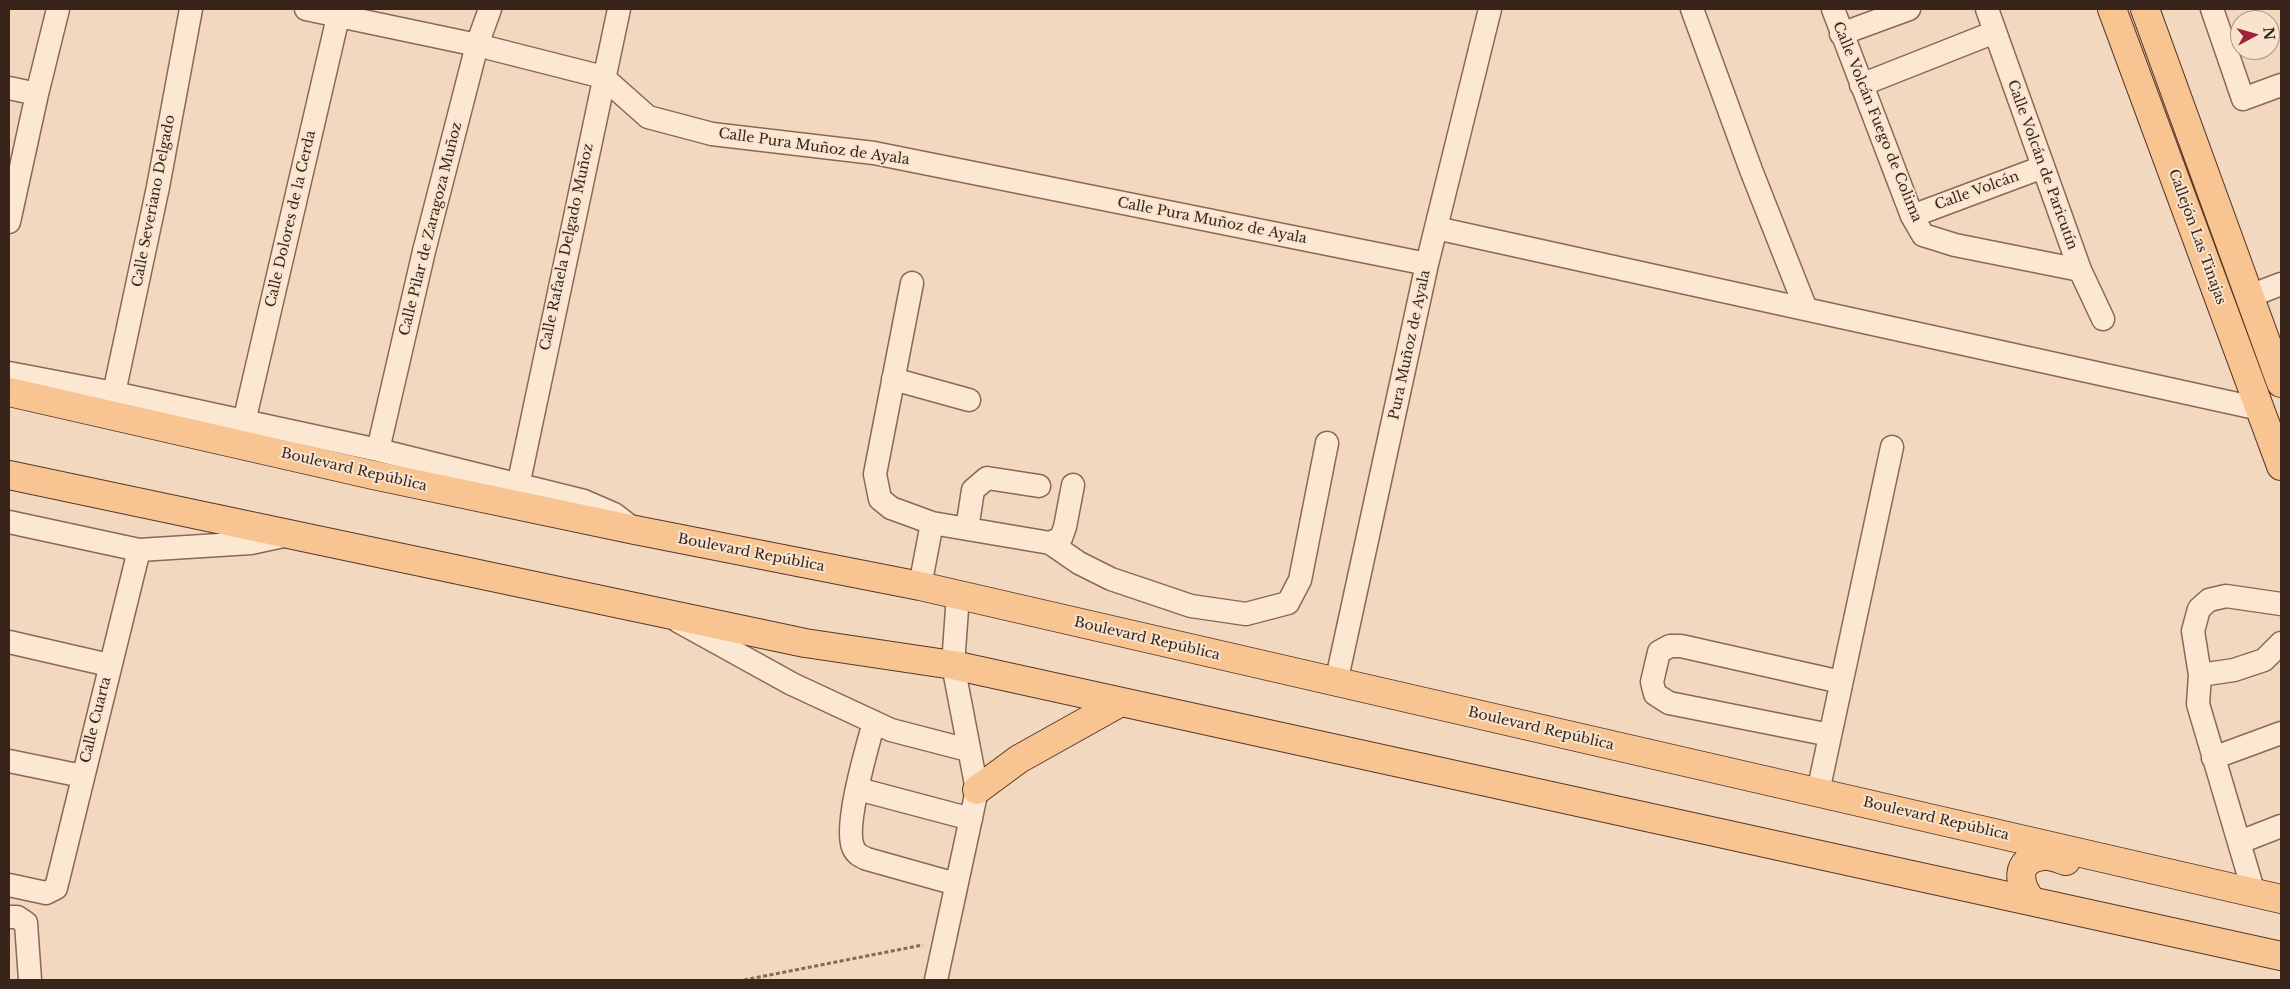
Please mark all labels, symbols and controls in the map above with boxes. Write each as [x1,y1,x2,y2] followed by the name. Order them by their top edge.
[2230,10,2280,60] north arrow
[1829,19,1925,225] street label: Calle Volcán Fuego de Colima
[2259,26,2279,41] text: N
[2003,78,2081,252] street label: Calle Volcán de Paricutín
[129,114,179,288] street label: Calle Severiano Delgado
[396,120,466,338] street label: Calle Pilar de Zaragoza Muñoz
[717,125,911,169] street label: Calle Pura Muñoz de Ayala
[262,129,320,309] street label: Calle Dolores de la Cerda
[537,142,597,352] street label: Calle Rafaela Delgado Muñoz
[2165,167,2229,307] street label: Callejón Las Tinajas
[1933,168,2021,214] street label: Calle Volcán
[1116,194,1308,248] street label: Calle Pura Muñoz de Ayala
[1386,269,1434,421] street label: Pura Muñoz de Ayala
[279,445,429,495] street label: Boulevard República
[676,531,826,575] street label: Boulevard República
[1072,614,1222,664] street label: Boulevard República
[77,675,115,765] street label: Calle Cuarta
[1466,704,1616,754] street label: Boulevard República
[1861,794,2011,844] street label: Boulevard República

